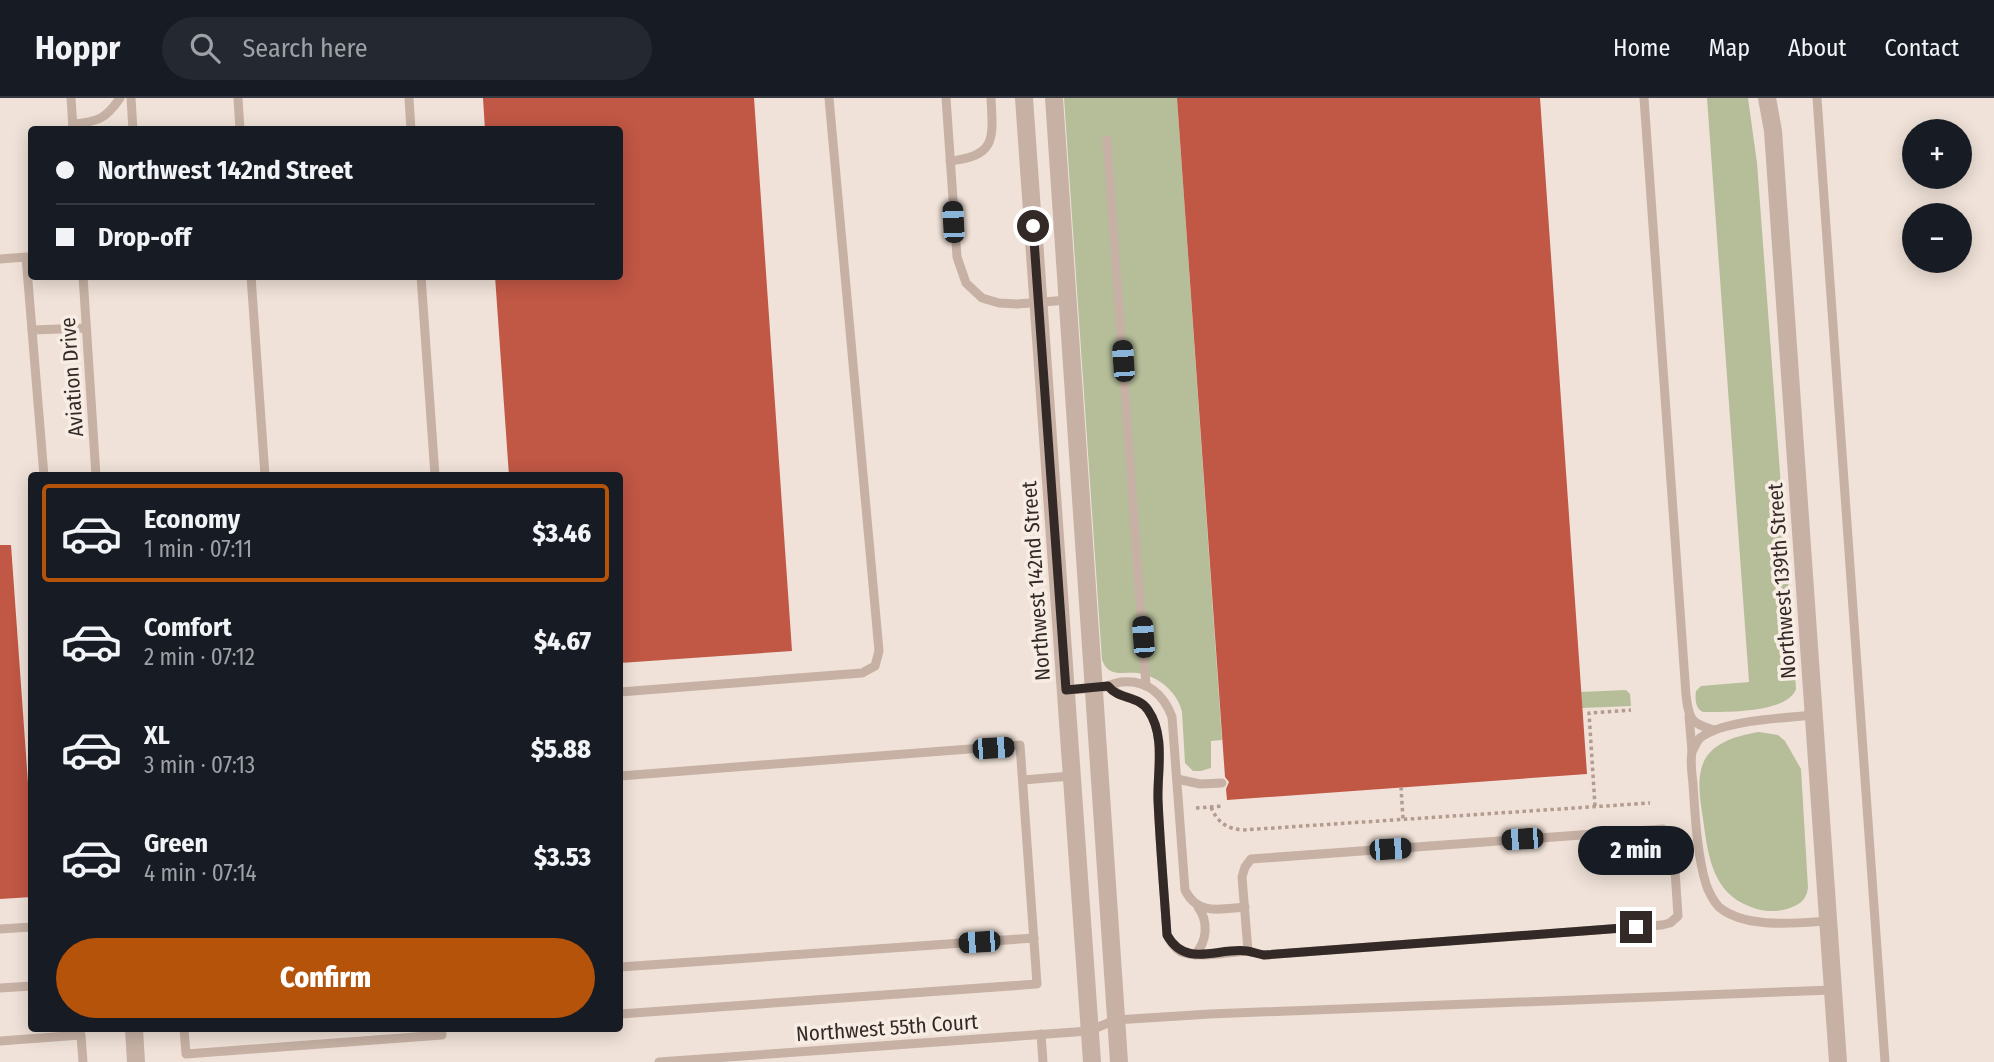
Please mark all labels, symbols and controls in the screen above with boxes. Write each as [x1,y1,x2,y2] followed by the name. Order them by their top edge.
[162,17,652,80] search box
[35,28,120,68] text: Hoppr
[186,29,224,67] icon: search
[242,33,368,64] text: Search here
[1613,34,1670,62] text: Home
[1708,34,1750,62] text: Map
[1788,34,1846,62] text: About
[1884,34,1959,62] text: Contact
[1902,119,1972,273] map controls
[1902,119,1972,189] button: +
[98,155,353,186] text: Northwest 142nd Street
[942,200,965,244] car
[1902,203,1972,273] button: −
[1017,210,1049,242] route start
[98,222,191,253] text: Drop-off
[55,316,89,438] street label: Aviation Drive
[1112,339,1135,383] car
[1016,480,1056,682] street label: Northwest 142nd Street
[1762,482,1802,680] street label: Northwest 139th Street
[60,502,123,565] icon: car
[144,504,240,535] text: Economy
[532,518,591,549] text: $3.46
[144,535,252,563] text: 1 min · 07:11
[60,610,123,673] icon: car
[144,612,232,643] text: Comfort
[1132,615,1155,659] car
[534,626,591,657] text: $4.67
[144,643,255,671] text: 2 min · 07:12
[60,718,123,781] icon: car
[144,720,170,751] text: XL
[531,734,591,765] text: $5.88
[972,736,1015,760] car
[144,751,255,779] text: 3 min · 07:13
[60,826,123,889] icon: car
[1578,826,1694,874] callout: 2 min
[1501,827,1544,851] car
[144,828,208,859] text: Green
[1611,836,1661,864] text: 2 min
[1369,837,1412,861] car
[534,842,591,873] text: $3.53
[144,859,257,887] text: 4 min · 07:14
[1620,911,1652,943] route end
[958,930,1001,954] car
[56,938,595,1018] button: Confirm
[795,1009,979,1047] street label: Northwest 55th Court

